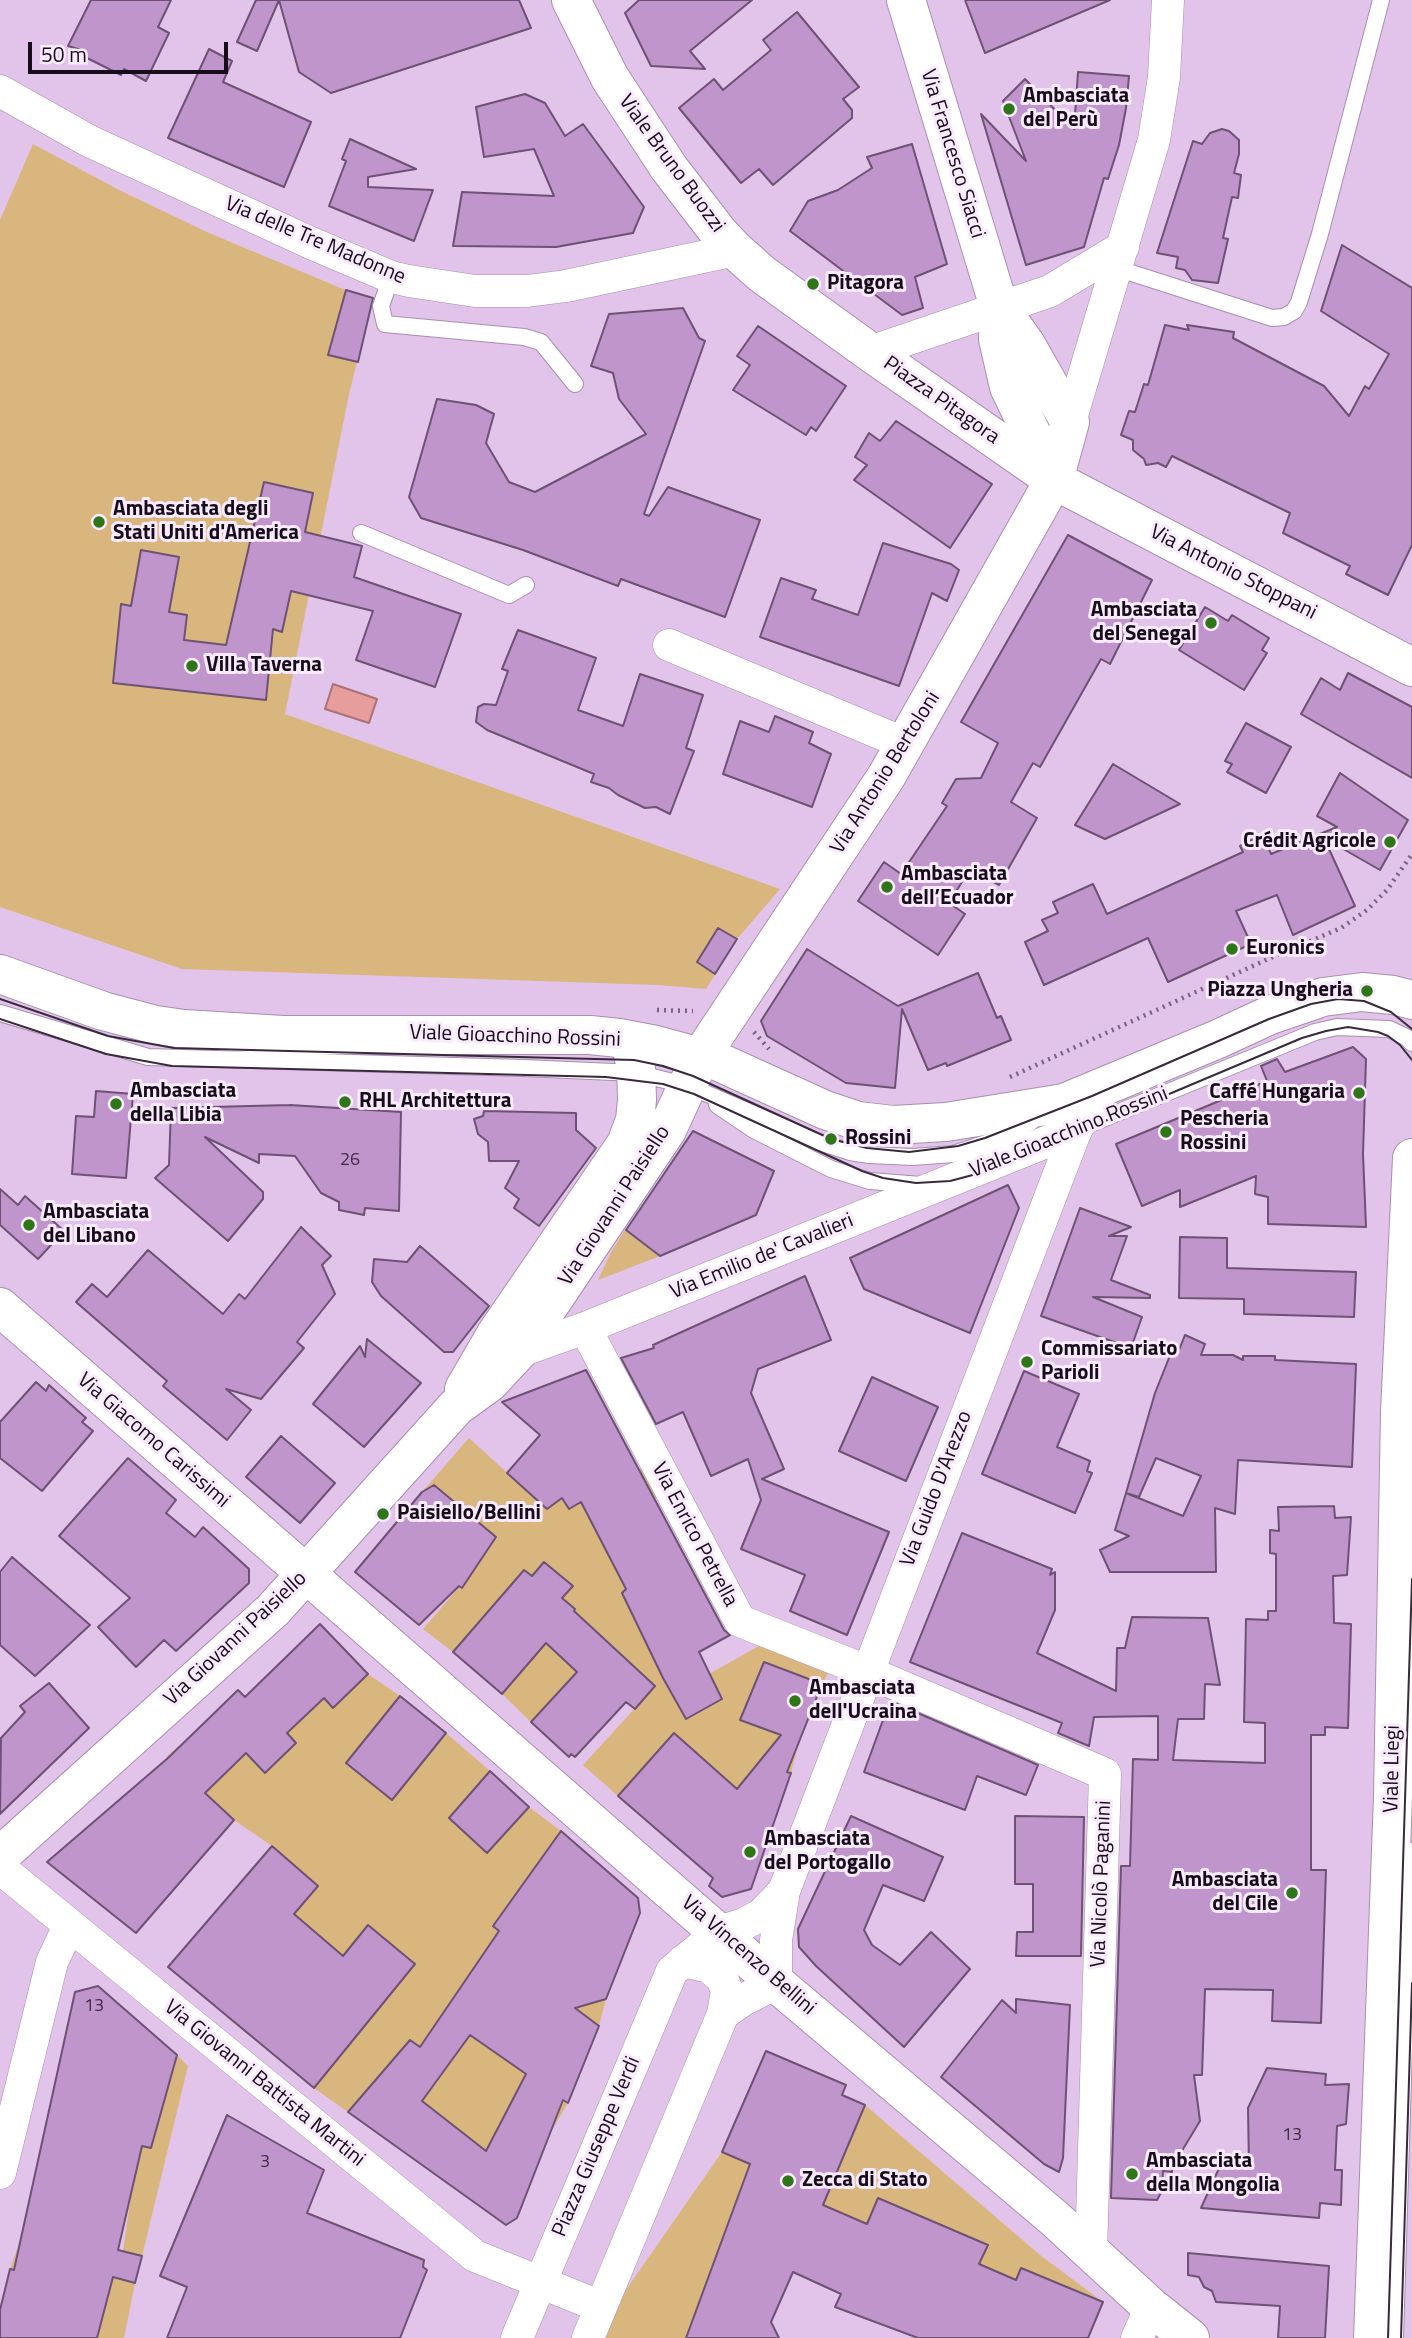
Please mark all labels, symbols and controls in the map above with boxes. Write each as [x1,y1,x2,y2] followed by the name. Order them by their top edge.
[32,28,231,72] scale bar
[41,38,87,70] text: 50 m
[914,67,990,241] street label: Via Francesco Siacci
[1023,84,1129,134] place label: Ambasciata del Perù
[612,90,730,238] street label: Viale Bruno Buozzi
[1001,101,1017,117] marker: Ambasciata del Perù
[221,192,409,290] street label: Via delle Tre Madonne
[827,271,904,297] place label: Pitagora
[805,276,821,292] marker: Pitagora
[878,352,1004,450] street label: Piazza Pitagora
[113,497,299,547] place label: Ambasciata degli Stati Uniti d'America
[91,514,107,530] marker: Ambasciata degli Stati Uniti d'America
[1145,520,1321,626] street label: Via Antonio Stoppani
[1091,598,1197,648] place label: Ambasciata del Senegal
[1203,615,1219,631] marker: Ambasciata del Senegal
[206,653,322,679] place label: Villa Taverna
[184,658,200,674] marker: Villa Taverna
[826,687,946,859] street label: Via Antonio Bertoloni
[1243,829,1376,855] place label: Crédit Agricole
[1382,834,1398,850] marker: Crédit Agricole
[901,862,1014,912] place label: Ambasciata dell’Ecuador
[879,879,895,895] marker: Ambasciata dell’Ecuador
[1246,936,1325,962] place label: Euronics
[1224,941,1240,957] marker: Euronics
[1207,978,1353,1004] place label: Piazza Ungheria
[1359,983,1375,999] marker: Piazza Ungheria
[409,1021,621,1053] street label: Viale Gioacchino Rossini
[130,1079,236,1129] place label: Ambasciata della Libia
[1209,1080,1345,1106] place label: Caffé Hungaria
[966,1082,1172,1184] street label: Viale Gioacchino Rossini
[1351,1085,1367,1101] marker: Caffé Hungaria
[359,1089,511,1115] place label: RHL Architettura
[337,1094,353,1110] marker: RHL Architettura
[108,1096,124,1112] marker: Ambasciata della Libia
[1180,1107,1269,1157] place label: Pescheria Rossini
[554,1121,676,1291] street label: Via Giovanni Paisiello
[1158,1124,1174,1140] marker: Pescheria Rossini
[845,1126,911,1152] place label: Rossini
[823,1131,839,1147] marker: Rossini
[340,1150,360,1172] house number: 26
[43,1200,149,1250] place label: Ambasciata del Libano
[667,1209,857,1305] street label: Via Emilio de' Cavalieri
[21,1217,37,1233] marker: Ambasciata del Libano
[1041,1337,1177,1387] place label: Commissariato Parioli
[1019,1354,1035,1370] marker: Commissariato Parioli
[72,1368,234,1514] street label: Via Giacomo Carissimi
[896,1408,978,1570] street label: Via Guido D'Arezzo
[645,1459,743,1611] street label: Via Enrico Petrella
[397,1501,541,1527] place label: Paisiello/Bellini
[375,1506,391,1522] marker: Paisiello/Bellini
[159,1566,313,1712] street label: Via Giovanni Paisiello
[809,1676,917,1726] place label: Ambasciata dell'Ucraina
[787,1693,803,1709] marker: Ambasciata dell'Ucraina
[1380,1725,1406,1813] street label: Viale Liegi
[1086,1800,1118,1968] street label: Via Nicolò Paganini
[764,1827,891,1877] place label: Ambasciata del Portogallo
[742,1844,758,1860] marker: Ambasciata del Portogallo
[1172,1868,1278,1918] place label: Ambasciata del Cile
[1284,1885,1300,1901] marker: Ambasciata del Cile
[676,1891,820,2021] street label: Via Vincenzo Bellini
[159,1995,369,2173] street label: Via Giovanni Battista Martini
[84,1996,104,2018] house number: 13
[548,2053,646,2241] street label: Piazza Giuseppe Verdi
[1282,2125,1302,2147] house number: 13
[1146,2149,1280,2199] place label: Ambasciata della Mongolia
[260,2152,270,2174] house number: 3
[1124,2166,1140,2182] marker: Ambasciata della Mongolia
[802,2168,928,2194] place label: Zecca di Stato
[780,2173,796,2189] marker: Zecca di Stato

